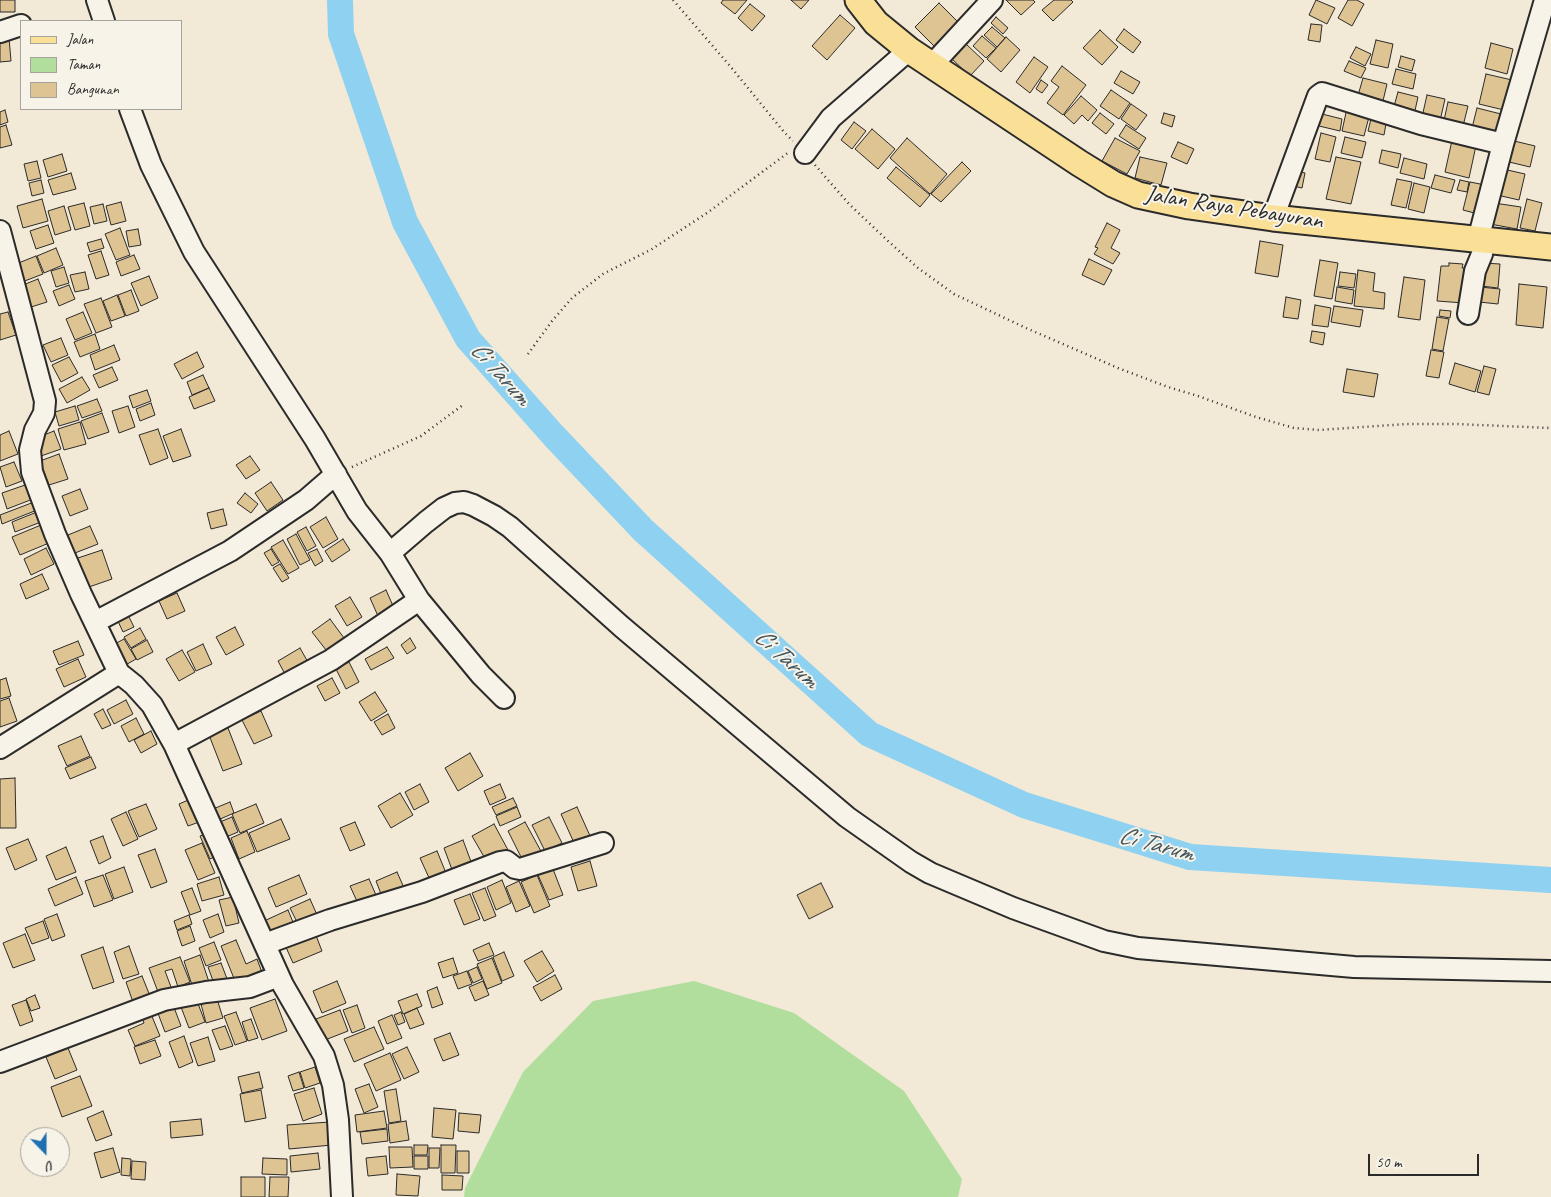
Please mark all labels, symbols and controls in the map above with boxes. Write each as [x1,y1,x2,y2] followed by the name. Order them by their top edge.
[20,20,182,110] legend
[67,30,93,49] text: Jalan
[67,55,100,74] text: Taman
[67,80,119,99] text: Bangunan
[1143,180,1325,236] street label: Jalan Raya Pebayuran
[463,336,537,412] water label: Ci Tarum
[748,622,824,696] water label: Ci Tarum
[1115,821,1197,869] water label: Ci Tarum
[20,1127,70,1177] north arrow
[1371,1144,1482,1176] scale bar
[1376,1153,1402,1172] text: 50 m
[44,1156,57,1175] text: U

